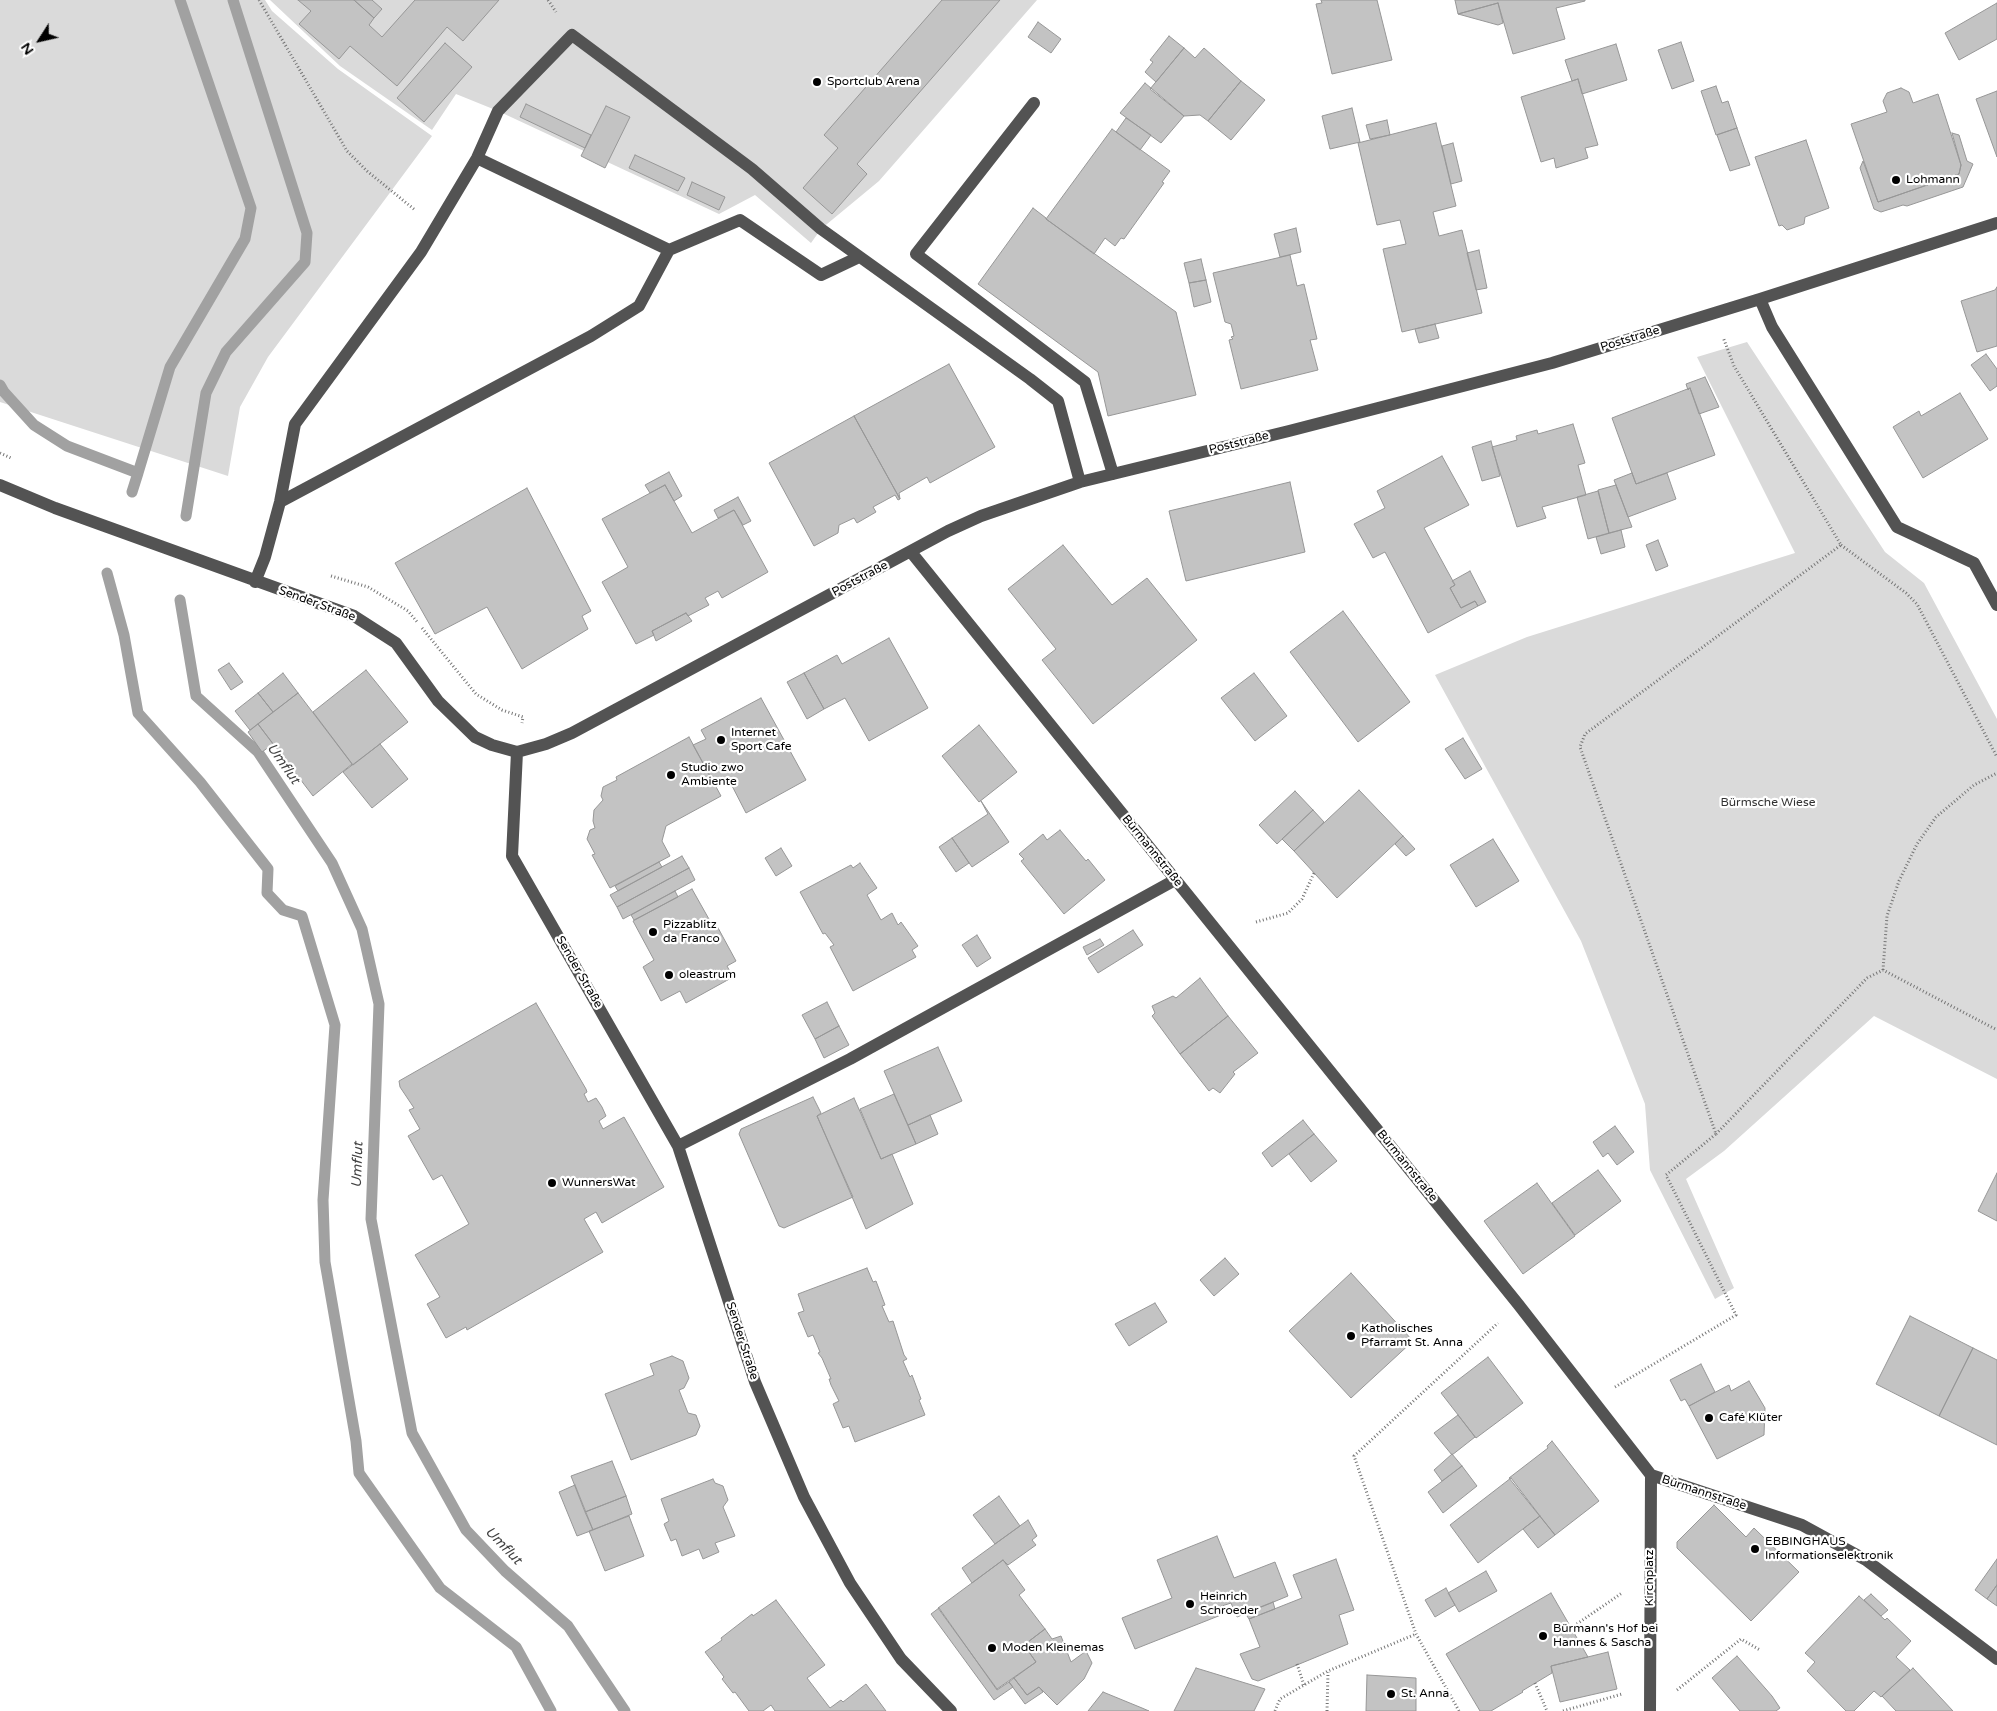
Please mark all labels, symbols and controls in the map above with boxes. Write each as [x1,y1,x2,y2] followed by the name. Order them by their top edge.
[15,15,65,65] north arrow
[17,39,37,58] text: N
[827,75,920,89] place label: Sportclub Arena
[811,76,823,88] marker: Sportclub Arena
[1906,173,1960,187] place label: Lohmann
[1890,174,1902,186] marker: Lohmann
[1599,323,1661,355] street label: Poststraße
[1208,429,1270,457] street label: Poststraße
[830,558,890,600] street label: Poststraße
[277,583,357,625] street label: Sender Straße
[731,726,791,754] place label: Internet Sport Cafe
[715,734,727,746] marker: Internet Sport Cafe
[263,740,303,788] water label: Umflut
[681,761,744,789] place label: Studio zwo Ambiente
[665,769,677,781] marker: Studio zwo Ambiente
[1721,796,1815,810] park label: Bürmsche Wiese
[1119,812,1185,890] street label: Bürmannstraße
[663,918,720,946] place label: Pizzablitz da Franco
[647,926,659,938] marker: Pizzablitz da Franco
[553,933,605,1011] street label: Sender Straße
[679,968,736,982] place label: oleastrum
[663,969,675,981] marker: oleastrum
[1374,1127,1440,1205] street label: Bürmannstraße
[349,1142,367,1188] water label: Umflut
[562,1176,636,1190] place label: WunnersWat
[546,1177,558,1189] marker: WunnersWat
[723,1300,761,1382] street label: Sender Straße
[1361,1322,1463,1350] place label: Katholisches Pfarramt St. Anna
[1345,1330,1357,1342] marker: Katholisches Pfarramt St. Anna
[1719,1411,1782,1425] place label: Café Klüter
[1703,1412,1715,1424] marker: Café Klüter
[1660,1473,1748,1513] street label: Bürmannstraße
[481,1524,525,1568] water label: Umflut
[1765,1535,1893,1563] place label: EBBINGHAUS Informationselektronik
[1749,1543,1761,1555] marker: EBBINGHAUS Informationselektronik
[1643,1550,1657,1606] street label: Kirchplatz
[1200,1590,1259,1618] place label: Heinrich Schroeder
[1184,1598,1196,1610] marker: Heinrich Schroeder
[1553,1622,1658,1650] place label: Bürmann's Hof bei Hannes & Sascha
[1537,1630,1549,1642] marker: Bürmann's Hof bei Hannes & Sascha
[1002,1641,1104,1655] place label: Moden Kleinemas
[986,1642,998,1654] marker: Moden Kleinemas
[1401,1687,1449,1701] place label: St. Anna
[1385,1688,1397,1700] marker: St. Anna

